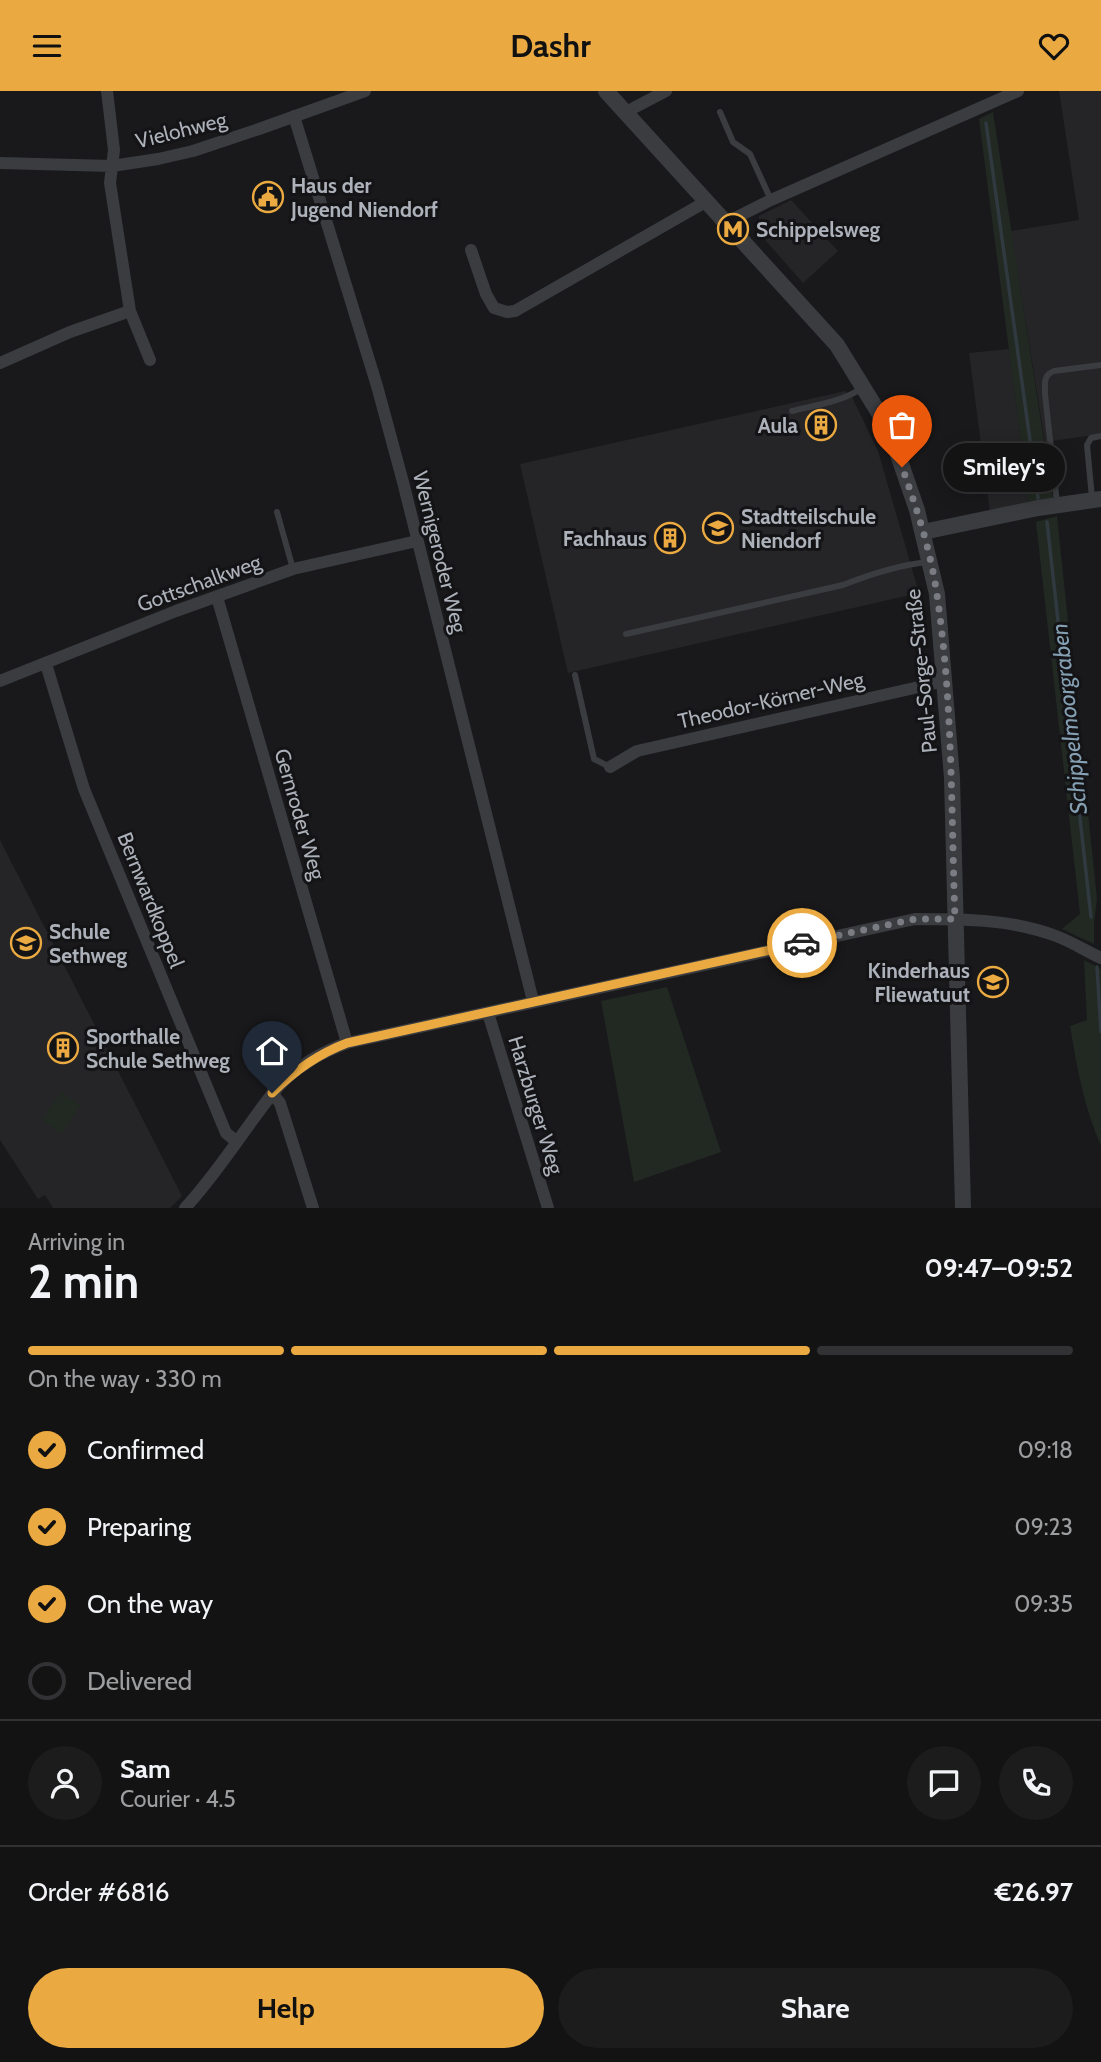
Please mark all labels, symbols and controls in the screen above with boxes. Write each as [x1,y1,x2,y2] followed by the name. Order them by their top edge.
[510,26,591,65] text: Dashr
[28,27,66,65] icon: menu
[1035,27,1073,65] icon: heart
[133,107,230,153] street label: Vielohweg
[290,173,438,222] place label: Haus der Jugend Niendorf
[251,180,285,214] public building icon: Haus der Jugend Niendorf
[716,212,750,246] metro station icon: Schippelsweg
[756,217,881,242] place label: Schippelsweg
[872,395,932,467] pin
[883,406,921,444] icon: bag
[804,408,838,442] building icon: Aula
[758,413,799,438] place label: Aula
[944,443,1066,491] callout: Smiley's
[963,453,1045,481] text: Smiley's
[408,469,472,636] street label: Wernigeroder Weg
[741,504,876,553] place label: Stadtteilschule Niendorf
[701,511,735,545] school or university icon: Stadtteilschule Niendorf
[653,521,687,555] building icon: Fachhaus
[563,526,647,551] place label: Fachhaus
[134,549,265,617] street label: Gottschalkweg
[900,587,942,754] street label: Paul-Sorge-Straße
[1045,622,1093,816] water label: Schippelmoorgraben
[676,666,867,734] street label: Theodor-Körner-Weg
[269,746,331,883] street label: Gernroder Weg
[112,828,190,972] street label: Bernwardkoppel
[767,908,837,978] courier
[49,919,128,968] place label: Schule Sethweg
[783,924,821,962] icon: car
[9,926,43,960] school or university icon: Schule Sethweg
[867,958,970,1007] place label: Kinderhaus Fliewatuut
[976,965,1010,999] school or university icon: Kinderhaus Fliewatuut
[242,1021,302,1093] pin
[86,1024,230,1073] place label: Sporthalle Schule Sethweg
[46,1031,80,1065] building icon: Sporthalle Schule Sethweg
[253,1032,291,1070] icon: home
[503,1033,569,1178] street label: Harzburger Weg
[28,1228,125,1256] text: Arriving in
[924,1252,1073,1284] text: 09:47–09:52
[28,1254,139,1310] text: 2 min
[28,1365,222,1393] text: On the way · 330 m
[28,1431,66,1469] icon: check
[87,1434,204,1466] text: Confirmed
[1018,1436,1073,1464] text: 09:18
[28,1508,66,1546] icon: check
[87,1511,191,1543] text: Preparing
[1015,1513,1073,1541] text: 09:23
[28,1585,66,1623] icon: check
[87,1588,213,1620] text: On the way
[1014,1590,1073,1618] text: 09:35
[87,1665,192,1697] text: Delivered
[28,1746,102,1820] button: person
[907,1746,981,1820] button: chat
[999,1746,1073,1820] button: phone
[120,1753,171,1785] text: Sam
[120,1785,236,1813] text: Courier · 4.5
[28,1876,170,1908] text: Order #6816
[995,1876,1073,1908] text: €26.97
[28,1968,544,2048] button: Help
[558,1968,1073,2048] button: Share

